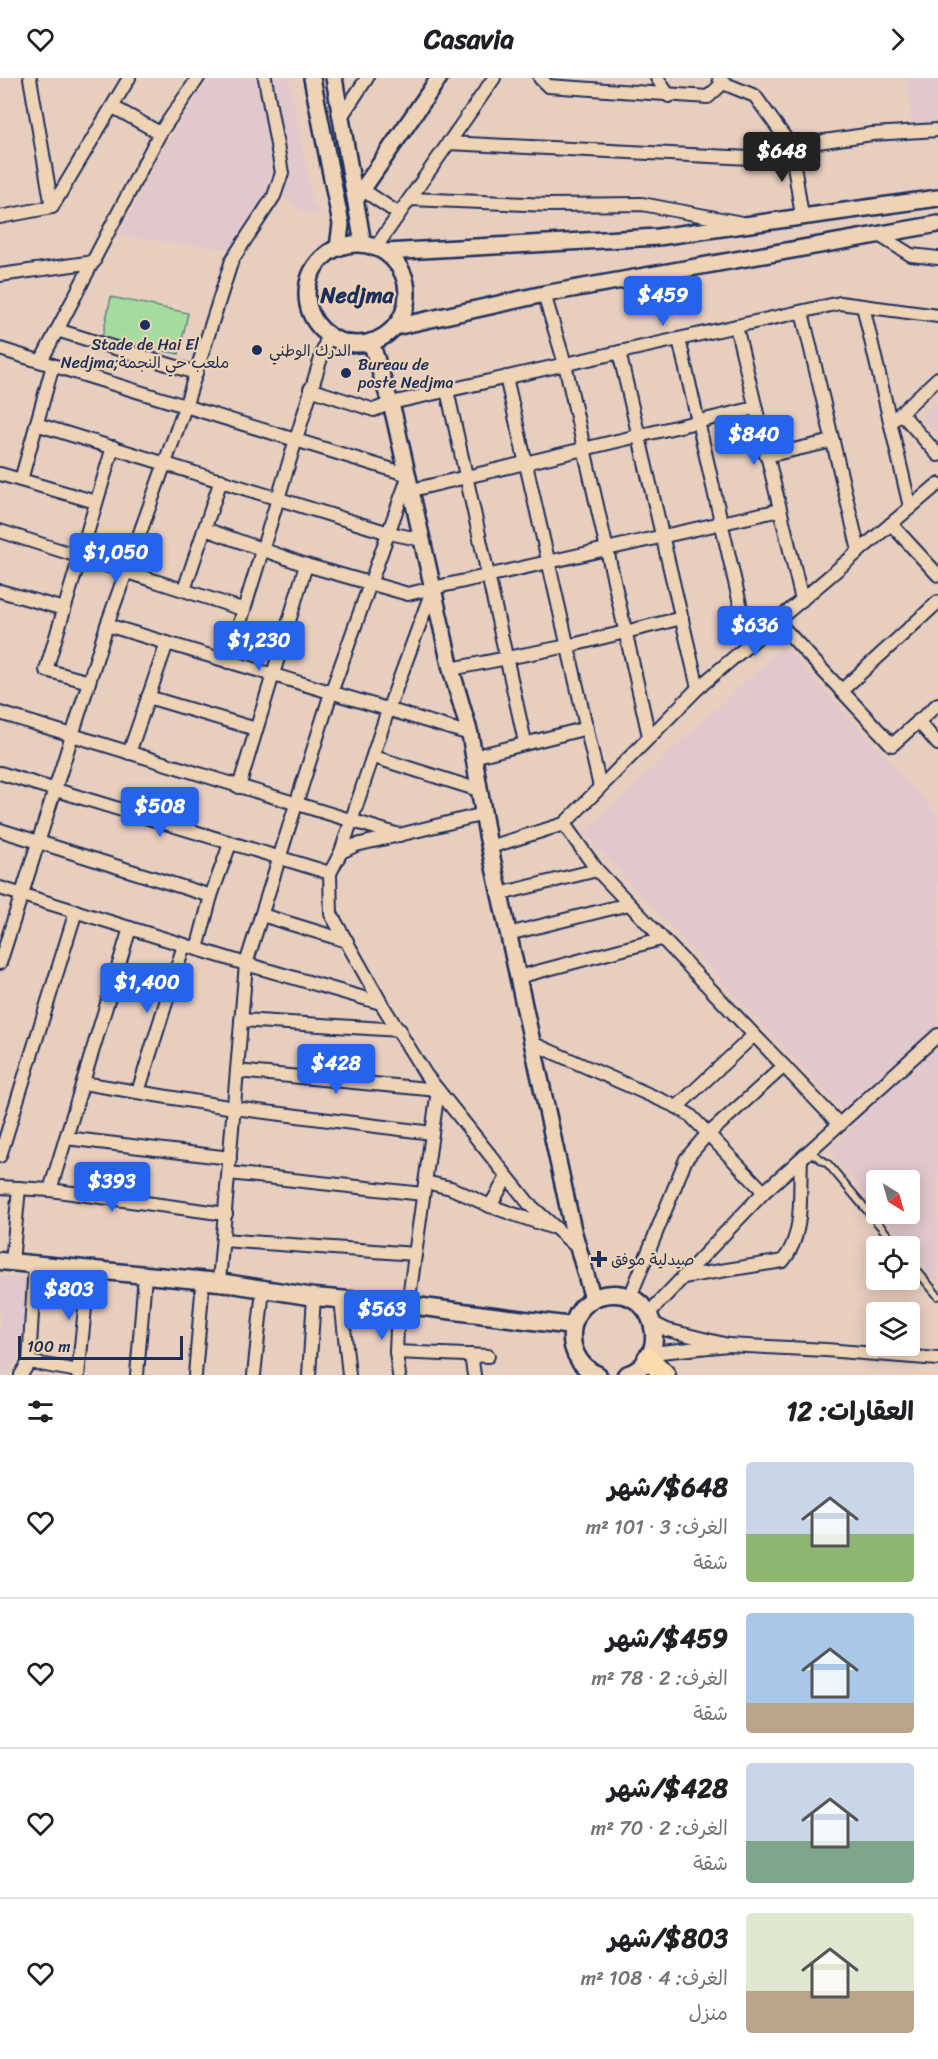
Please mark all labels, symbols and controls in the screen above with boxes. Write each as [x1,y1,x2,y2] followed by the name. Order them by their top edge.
[424,15,514,63] text: Casavia
[24,23,57,56] icon: heart
[881,23,914,56] icon: forward
[746,132,818,183] pin: $648
[757,134,807,169] text: $648
[319,276,395,315] district label: Nedjma
[627,276,699,327] pin: $459
[638,278,688,313] text: $459
[138,318,152,332] marker: Stade de Hai El Nedjma;ملعب حي النجمة
[61,330,229,377] place label: Stade de Hai El Nedjma;ملعب حي النجمة
[269,336,351,365] place label: الدرك الوطني
[250,343,264,357] marker: الدرك الوطني
[357,350,454,397] place label: Bureau de poste Nedjma
[339,366,353,380] marker: Bureau de poste Nedjma
[718,415,790,466] pin: $840
[729,417,779,452] text: $840
[67,533,165,584] pin: $1,050
[84,535,148,570] text: $1,050
[719,606,791,657] pin: $636
[731,608,779,643] text: $636
[210,621,308,672] pin: $1,230
[228,623,290,658] text: $1,230
[124,787,196,838] pin: $508
[135,789,185,824] text: $508
[98,963,196,1014] pin: $1,400
[114,965,180,1000] text: $1,400
[300,1044,372,1095] pin: $428
[311,1046,361,1081] text: $428
[76,1162,148,1213] pin: $393
[88,1164,136,1199] text: $393
[866,1170,920,1224] north arrow
[866,1170,920,1356] map controls
[866,1236,920,1290] button: locate
[611,1245,694,1274] place label: صيدلية موفق
[592,1252,606,1266] marker: صيدلية موفق
[33,1270,105,1321] pin: $803
[44,1272,94,1307] text: $803
[346,1290,418,1341] pin: $563
[358,1292,406,1327] text: $563
[866,1302,920,1356] button: layers
[27,1332,71,1361] text: 100 m
[18,1333,183,1360] scale bar
[786,1388,914,1434] text: العقارات: 12
[24,1395,57,1428] icon: filters
[608,1464,728,1510] text: $648/شهر
[794,1486,866,1558] icon: home
[24,1506,57,1539] icon: heart
[586,1510,728,1545] text: الغرف: 3 · 101 m²
[693,1545,728,1580] text: شقة
[606,1615,728,1661] text: $459/شهر
[794,1637,866,1709] icon: home
[24,1657,57,1690] icon: heart
[591,1661,728,1696] text: الغرف: 2 · 78 m²
[693,1696,728,1731] text: شقة
[607,1765,728,1811] text: $428/شهر
[794,1787,866,1859] icon: home
[24,1807,57,1840] icon: heart
[591,1811,728,1846] text: الغرف: 2 · 70 m²
[693,1846,728,1881] text: شقة
[608,1915,728,1961] text: $803/شهر
[794,1937,866,2009] icon: home
[24,1957,57,1990] icon: heart
[581,1961,728,1996] text: الغرف: 4 · 108 m²
[689,1996,728,2031] text: منزل

